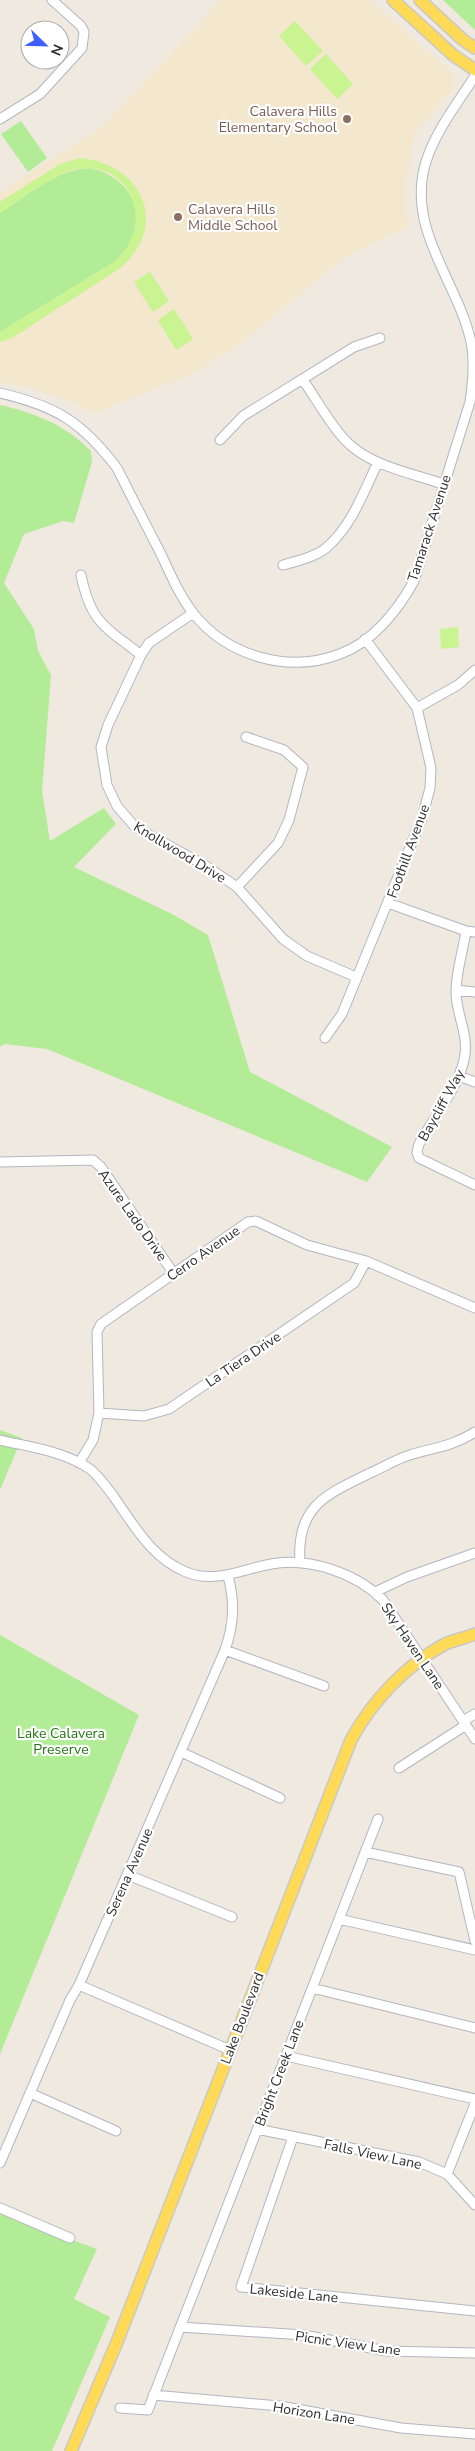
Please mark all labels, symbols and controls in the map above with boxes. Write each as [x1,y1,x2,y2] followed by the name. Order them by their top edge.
[20,20,70,70] north arrow
[46,41,67,58] text: N
[219,102,338,137] place label: Calavera Hills Elementary School
[341,113,353,125] marker: Calavera Hills Elementary School
[188,200,278,235] place label: Calavera Hills Middle School
[172,211,184,223] marker: Calavera Hills Middle School
[403,472,456,584] street label: Tamarack Avenue
[383,802,434,901] street label: Foothill Avenue
[130,817,230,888] street label: Knollwood Drive
[414,1065,469,1145] street label: Baycliff Way
[94,1165,171,1265] street label: Azure Lado Drive
[163,1221,244,1286] street label: Cerro Avenue
[202,1327,285,1392] street label: La Tiera Drive
[377,1599,449,1693] street label: Sky Haven Lane
[17,1724,105,1759] park label: Lake Calavera Preserve
[101,1825,157,1919] street label: Serena Avenue
[216,1969,269,2067] street label: Lake Boulevard
[250,2017,309,2129] street label: Bright Creek Lane
[322,2135,423,2174] street label: Falls View Lane
[249,2279,339,2308] street label: Lakeside Lane
[294,2327,402,2360] street label: Picnic View Lane
[272,2398,356,2429] street label: Horizon Lane

